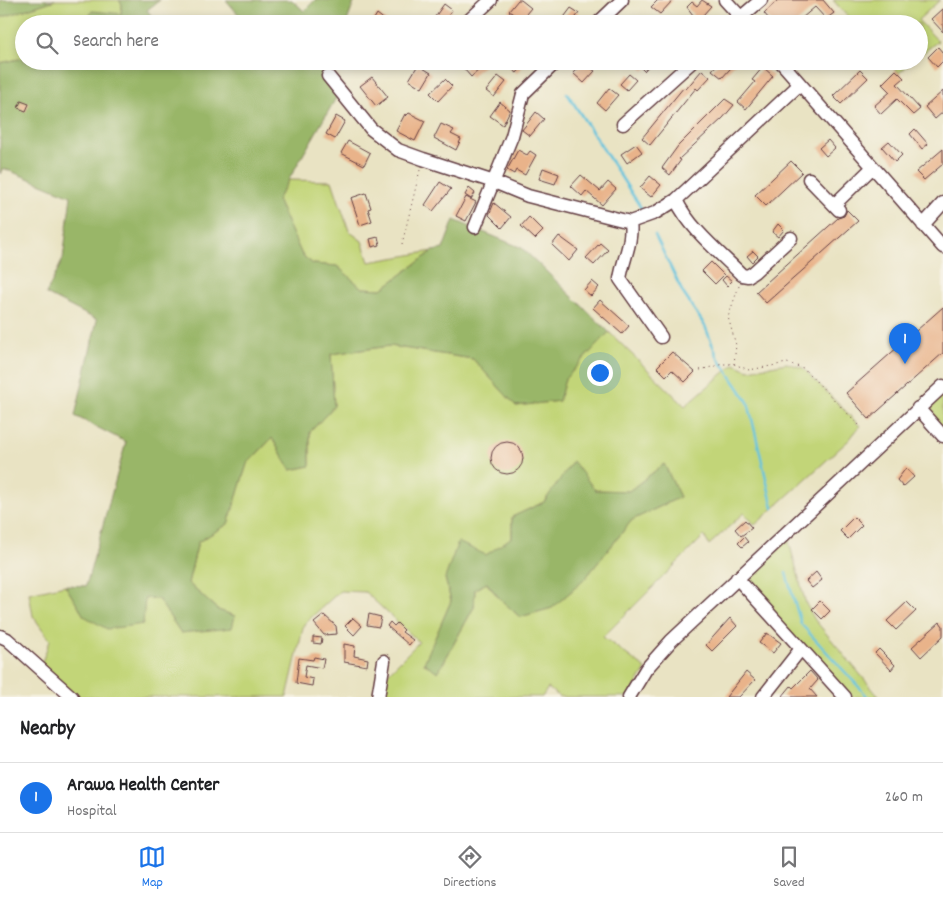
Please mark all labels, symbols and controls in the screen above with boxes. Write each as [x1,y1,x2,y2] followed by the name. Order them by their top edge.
[15,15,928,70] search box
[33,29,61,57] icon: search
[73,29,159,56] text: Search here
[889,323,921,364] pin: 1
[587,360,613,386] your location
[20,715,75,745] text: Nearby
[67,773,219,800] text: Arawa Health Center
[34,786,38,809] text: 1
[885,786,923,809] text: 260 m
[67,800,117,823] text: Hospital
[138,843,166,893] tab: Map
[443,843,496,893] tab: Directions
[773,843,805,893] tab: Saved

